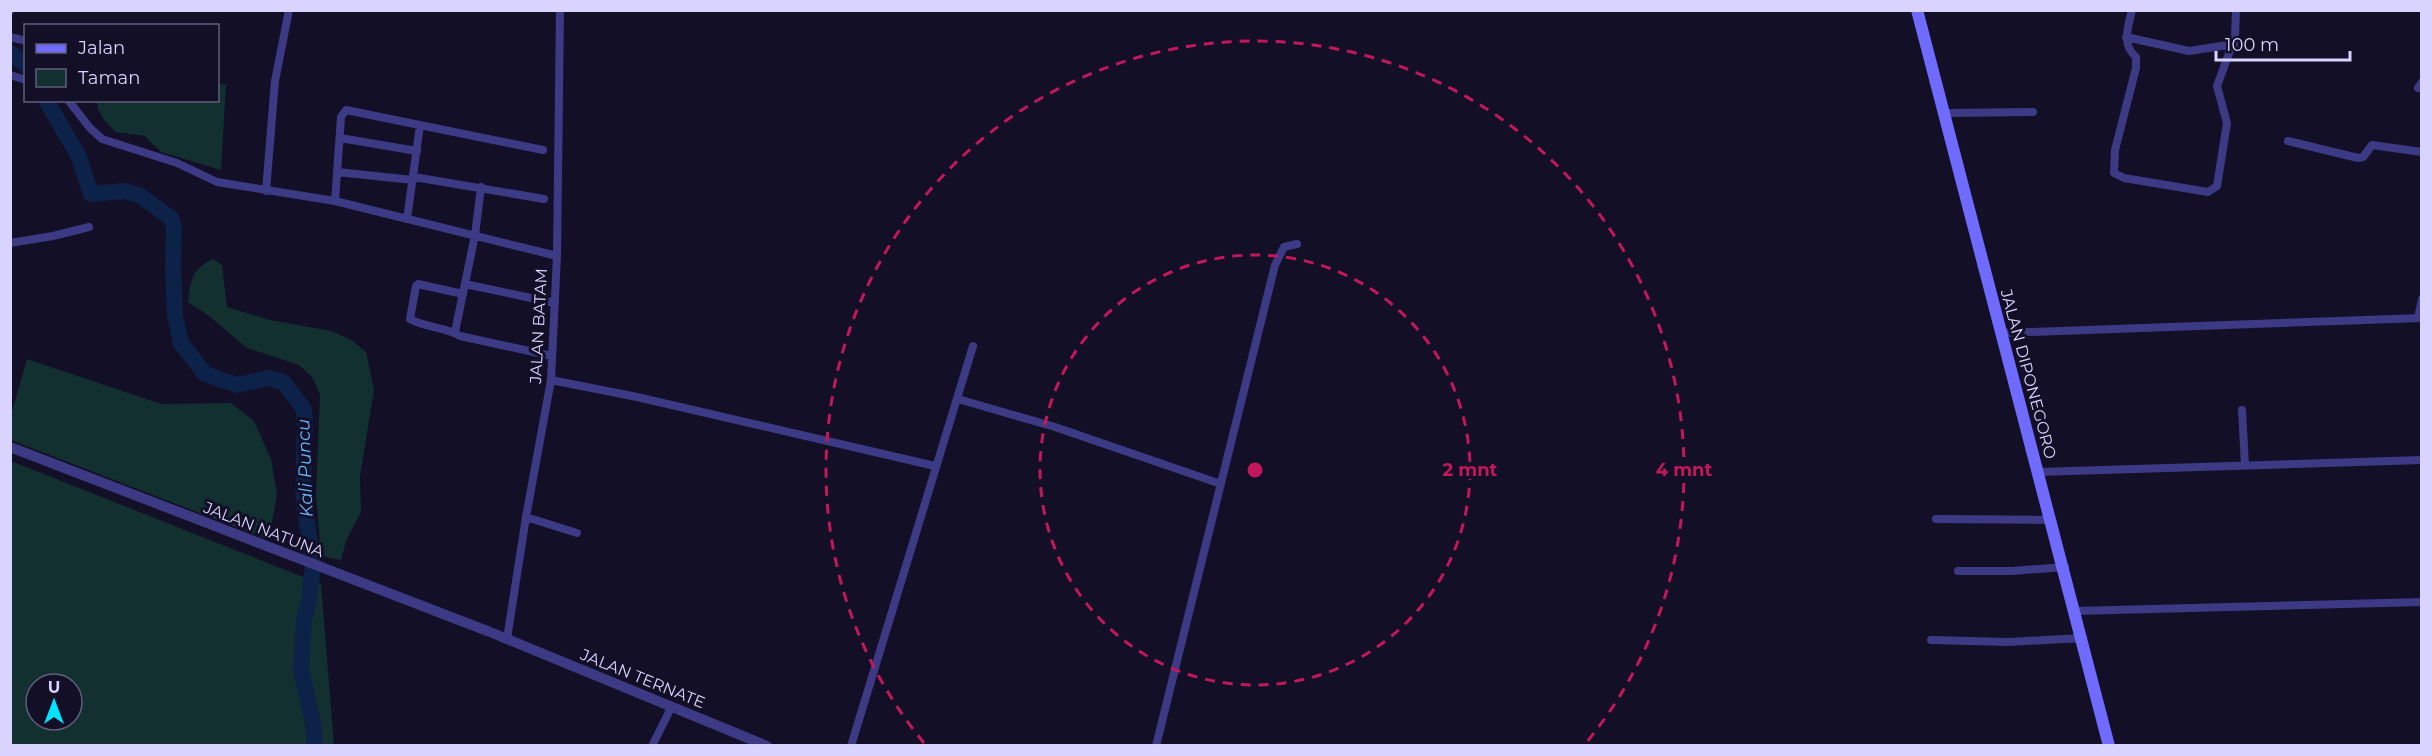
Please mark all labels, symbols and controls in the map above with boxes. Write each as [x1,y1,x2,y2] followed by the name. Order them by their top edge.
[24,24,219,102] legend
[2216,24,2350,62] scale bar
[2225,34,2279,56] text: 100 m
[77,37,125,59] text: Jalan
[78,67,140,89] text: Taman
[526,268,551,385] street label: JALAN BATAM
[1996,286,2060,461] street label: JALAN DIPONEGORO
[292,418,318,518] water label: Kali Puncu
[1443,459,1498,481] text: 2 mnt
[1656,459,1712,481] text: 4 mnt
[1245,460,1265,480] centre of rings
[200,497,327,561] street label: JALAN NATUNA
[577,644,708,712] street label: JALAN TERNATE
[24,672,84,732] north arrow
[48,678,60,697] text: U

